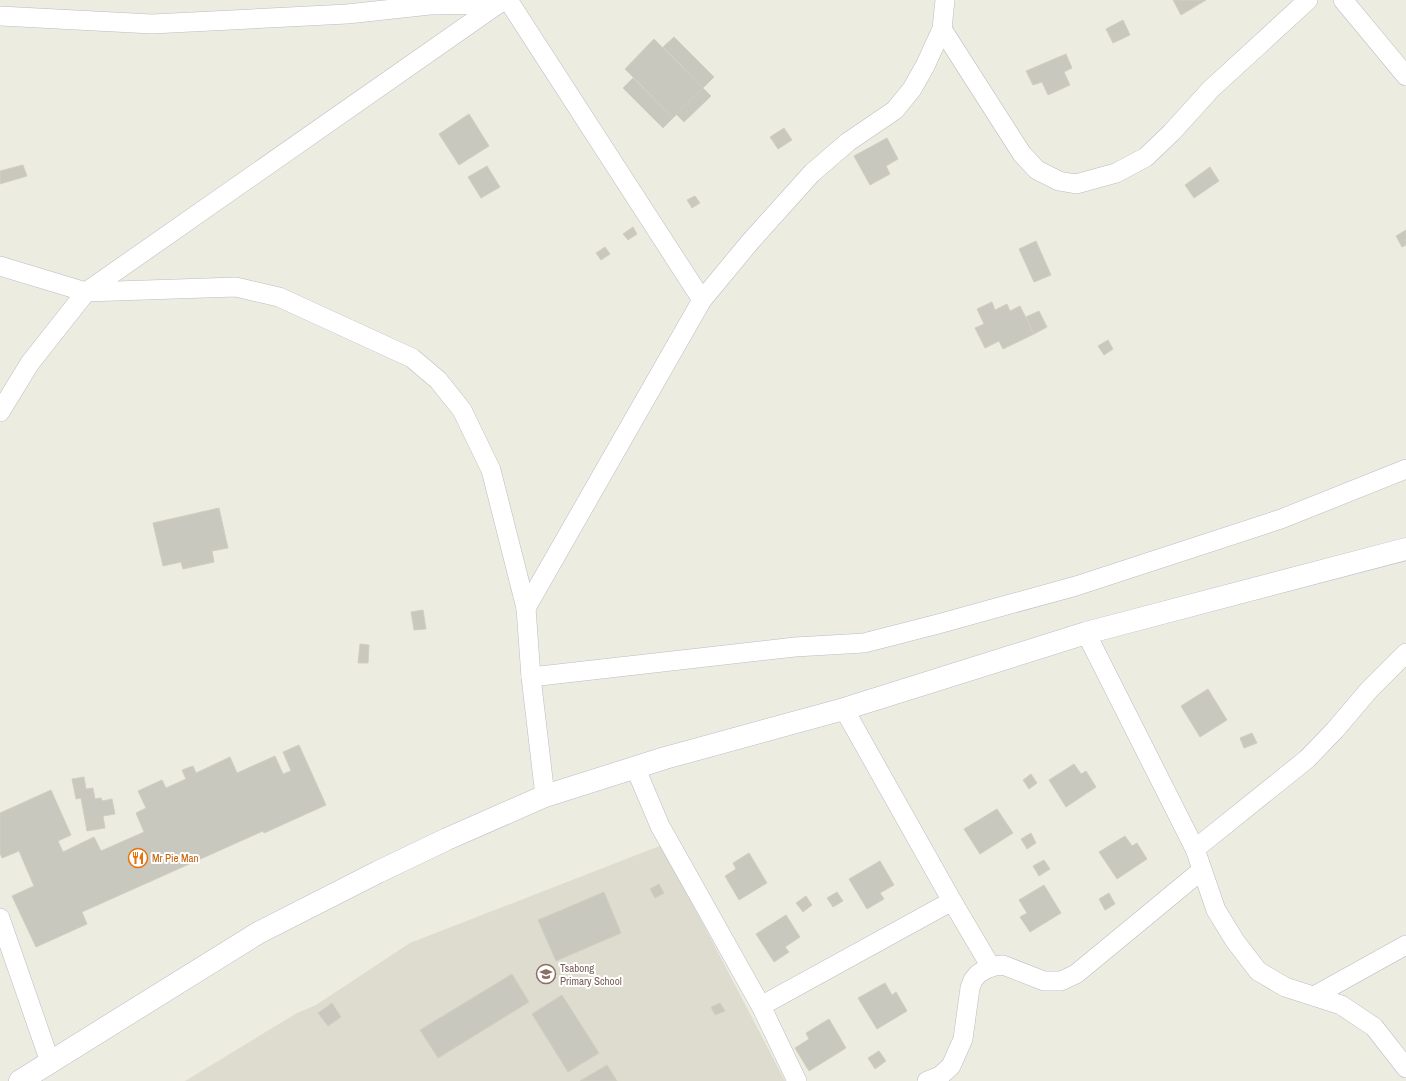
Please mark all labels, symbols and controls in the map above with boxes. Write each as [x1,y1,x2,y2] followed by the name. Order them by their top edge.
[127,847,149,869] restaurant icon: Mr Pie Man
[152,851,199,865] place label: Mr Pie Man
[560,961,622,988] place label: Tsabong Primary School
[535,963,557,985] school or university icon: Tsabong Primary School

